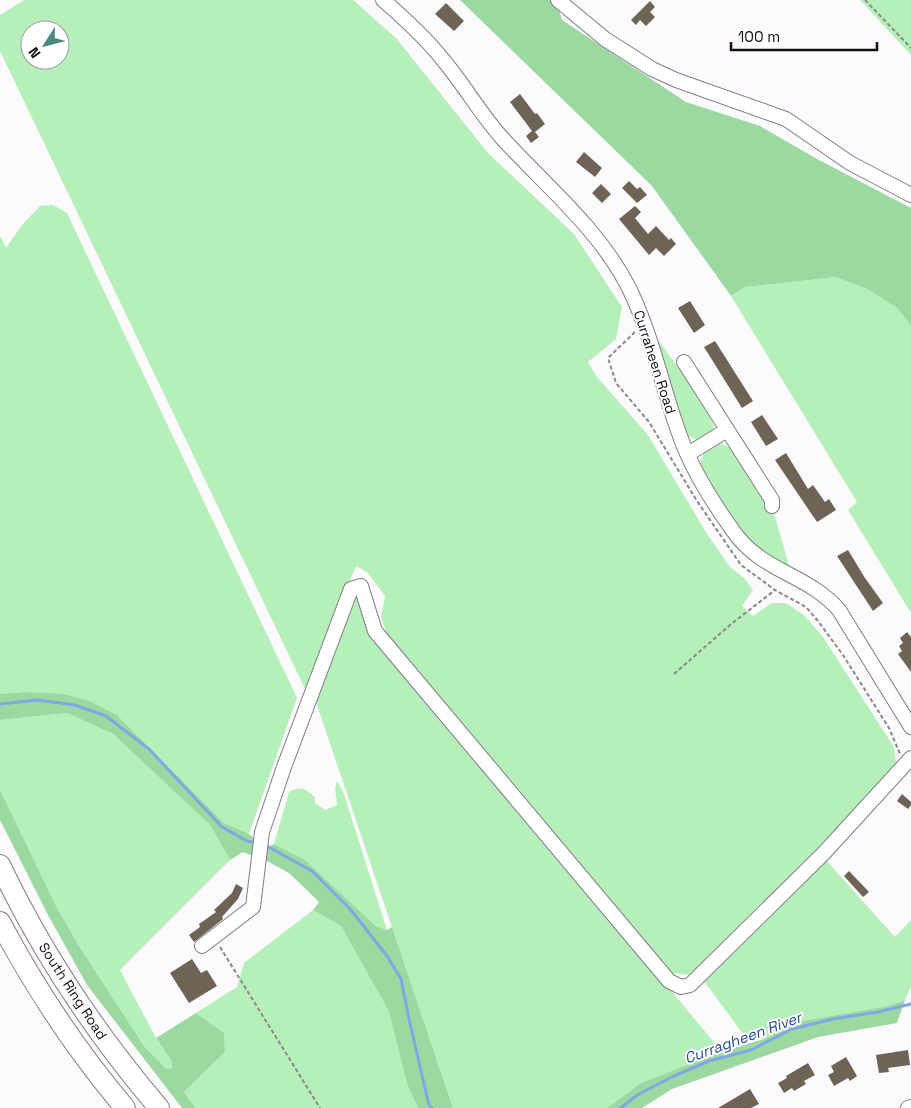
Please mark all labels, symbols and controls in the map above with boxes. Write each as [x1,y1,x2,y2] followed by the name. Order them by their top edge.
[20,20,70,70] north arrow
[731,20,877,52] scale bar
[738,27,780,46] text: 100 m
[24,44,45,62] text: N
[630,308,680,416] street label: Curraheen Road
[35,939,111,1043] street label: South Ring Road
[682,1007,805,1068] water label: Curragheen River

